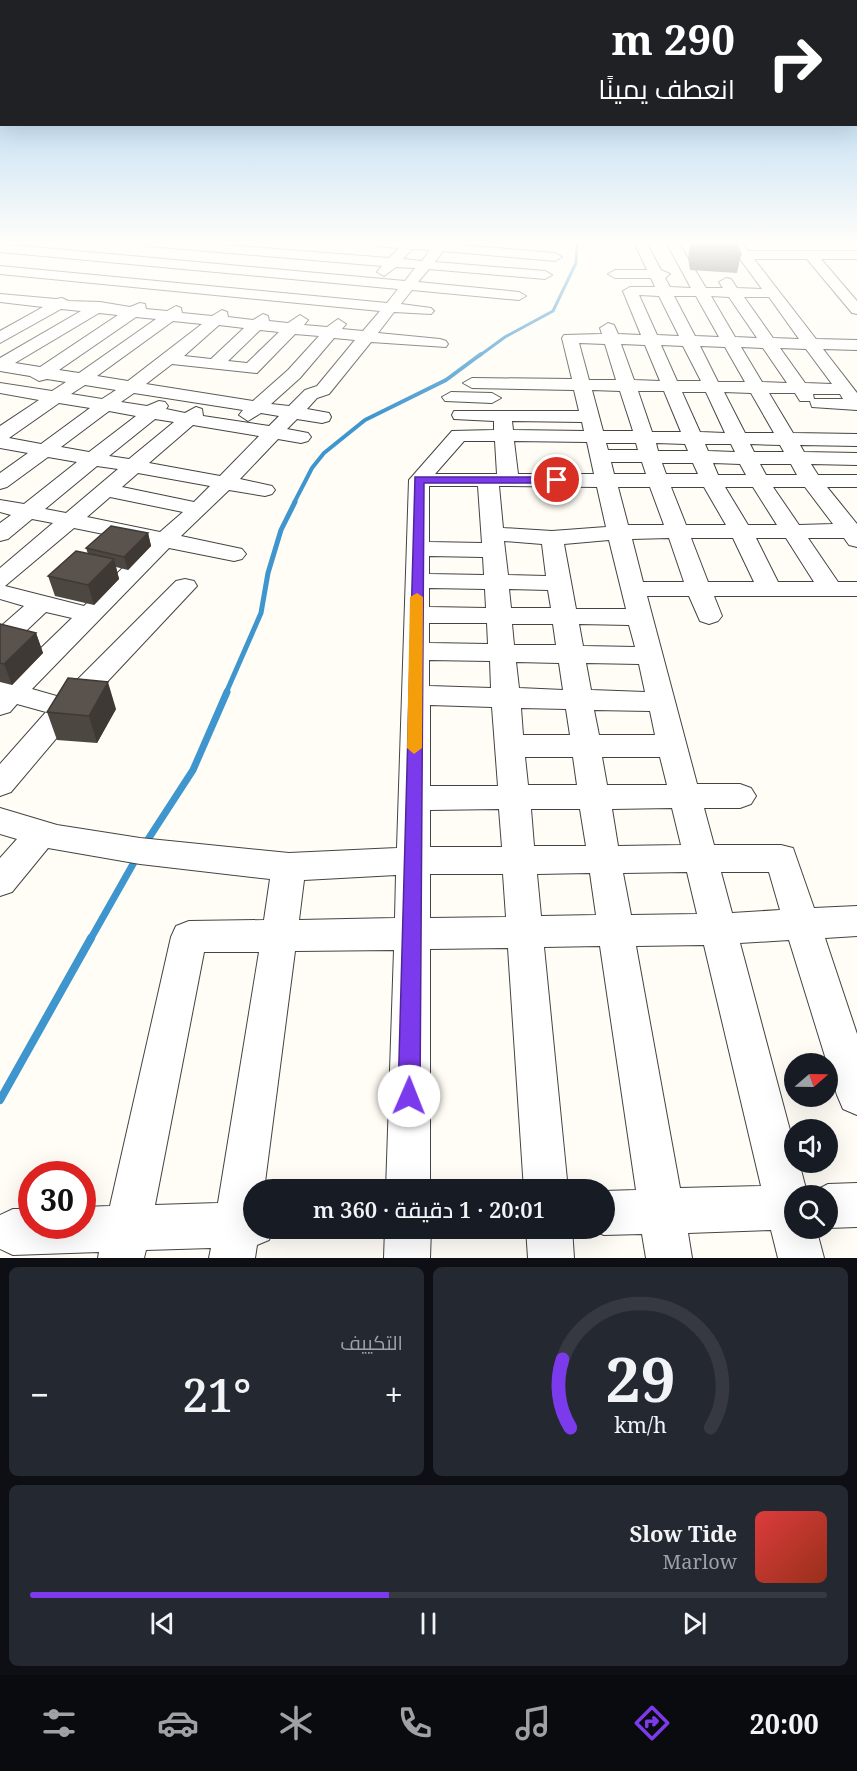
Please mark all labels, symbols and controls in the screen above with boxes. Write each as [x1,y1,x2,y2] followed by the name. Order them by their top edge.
[611,10,735,67] text: 290 m
[756,24,834,102] icon: right
[598,70,735,107] text: انعطف يمينًا
[531,454,582,505] pin
[540,463,573,496] icon: arrive
[784,1053,838,1107] north arrow
[784,1053,838,1239] map controls
[377,1064,441,1128] position arrow
[784,1119,838,1173] button: sound
[18,1161,96,1239] speed limit sign: 30
[784,1185,838,1239] button: search
[313,1194,545,1224] text: 20:01 · 1 دقيقة · 360 m
[340,1329,403,1356] text: التكييف
[605,1335,676,1420] text: 29
[182,1364,251,1425] text: 21°
[30,1372,49,1417] text: −
[385,1372,403,1417] text: +
[614,1411,667,1440] text: km/h
[629,1518,737,1548] text: Slow Tide
[663,1548,737,1575] text: Marlow
[146,1607,179,1640] icon: previous
[412,1607,445,1640] icon: pause
[678,1607,711,1640] icon: next
[38,1702,80,1744] icon: filters
[157,1702,199,1744] icon: car
[275,1702,317,1744] icon: climate
[394,1702,436,1744] icon: phone
[512,1702,554,1744] icon: music
[631,1702,673,1744] icon: directions
[750,1705,819,1742] text: 20:00

